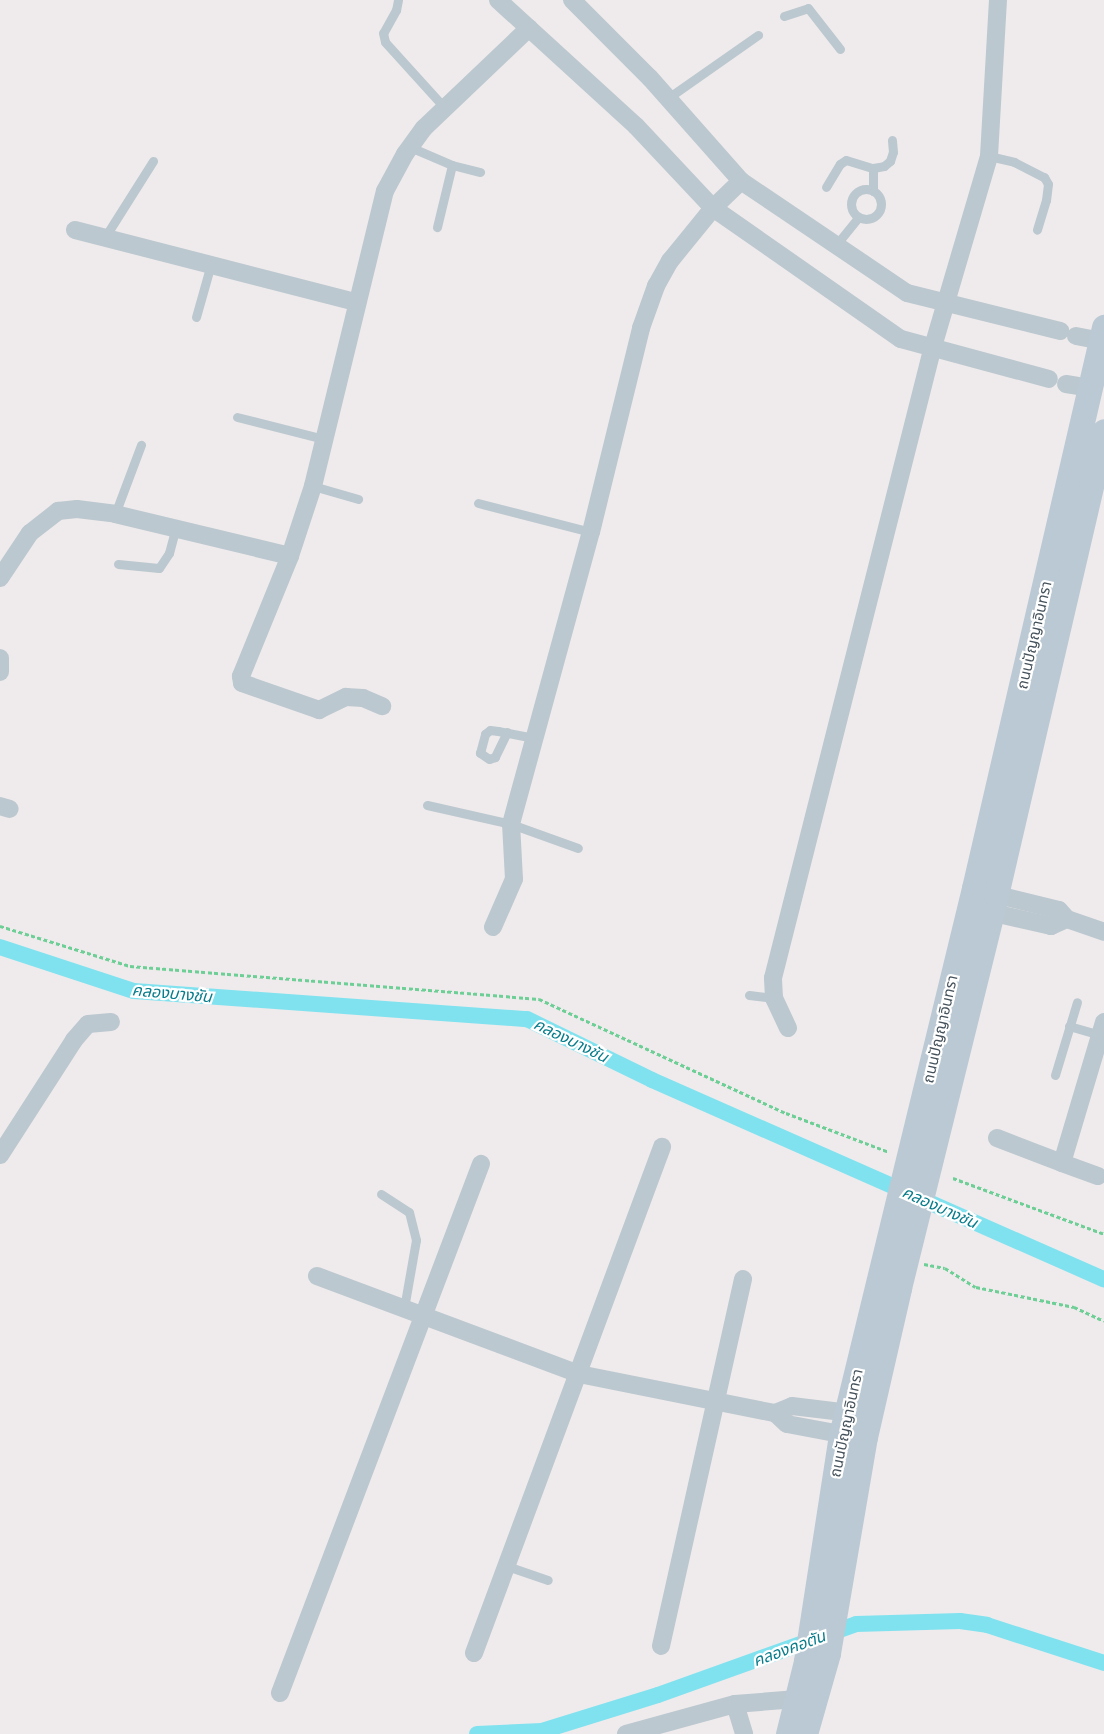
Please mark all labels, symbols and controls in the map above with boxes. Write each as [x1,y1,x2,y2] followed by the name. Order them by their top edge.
[1013,579,1055,691] street label: ถนนปัญญาอินทรา
[919,973,961,1085] street label: ถนนปัญญาอินทรา
[131,980,213,1006] water label: คลองบางชัน
[531,1014,611,1066] water label: คลองบางชัน
[900,1182,980,1232] water label: คลองบางชัน
[826,1367,866,1479] street label: ถนนปัญญาอินทรา
[750,1626,828,1670] water label: คลองคอตัน

